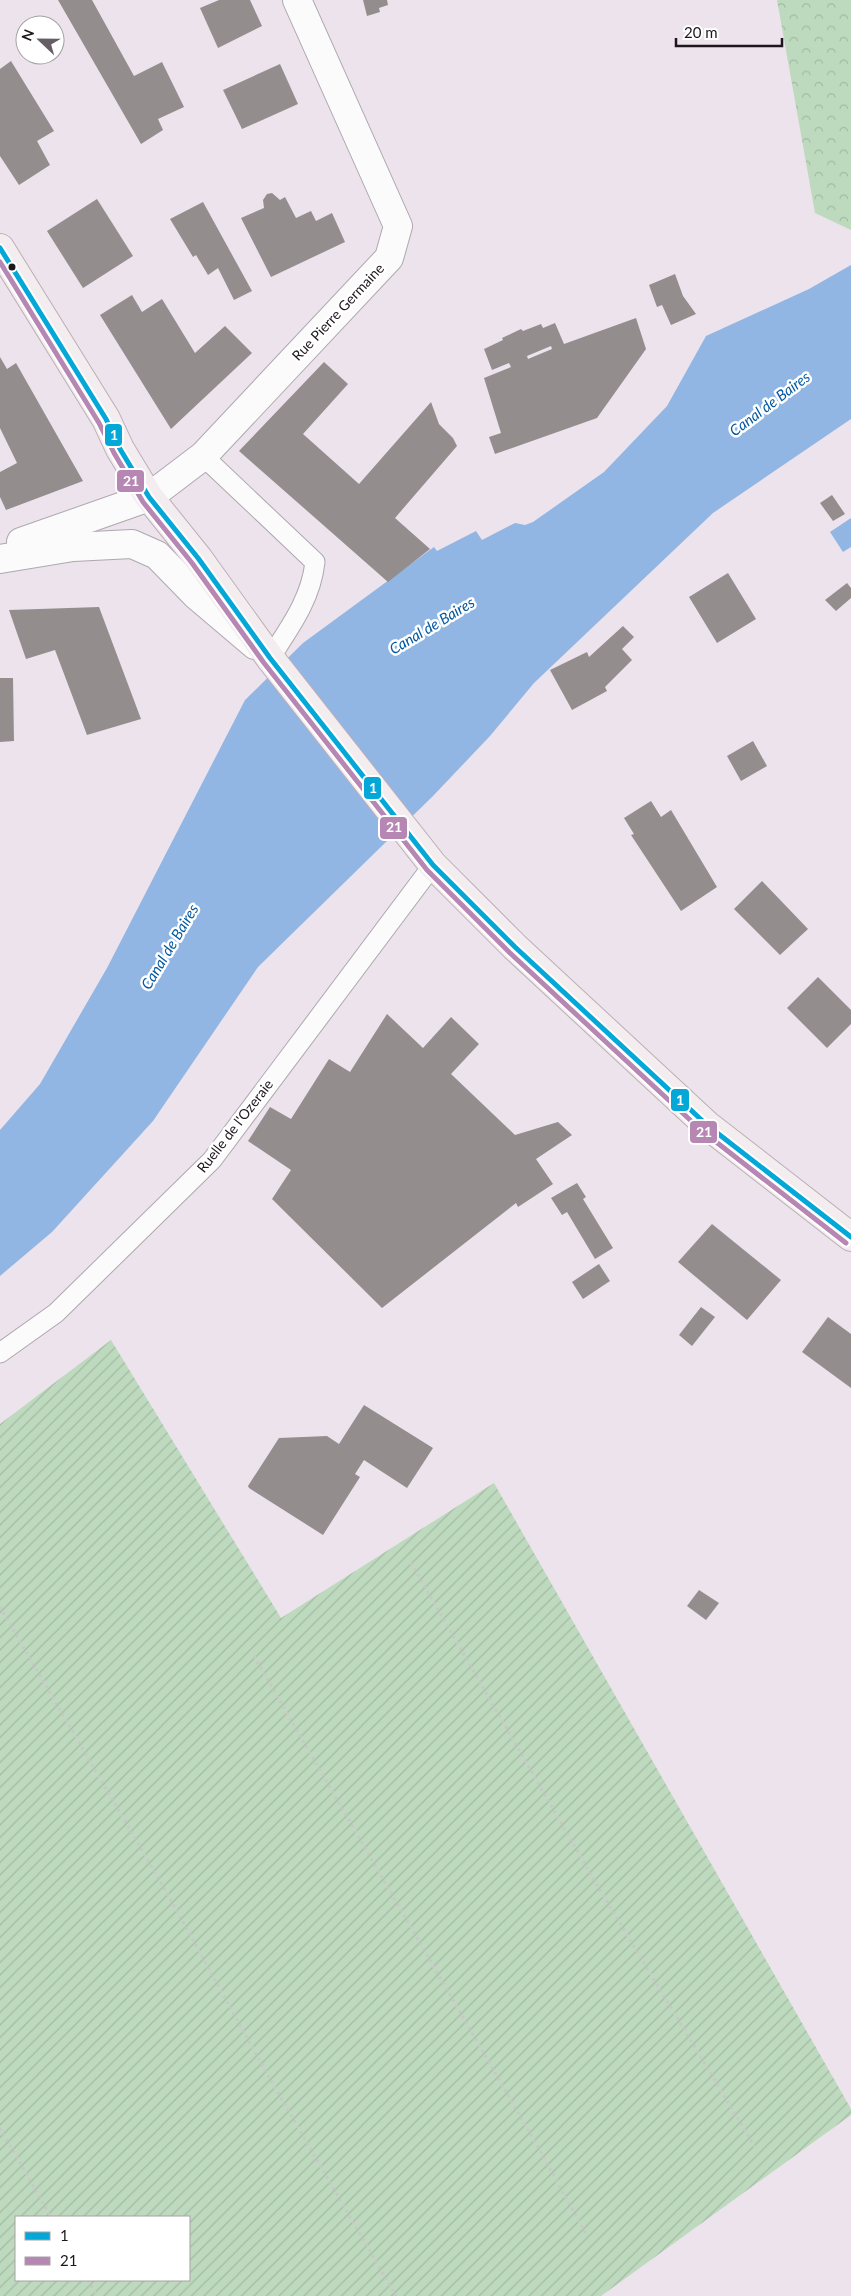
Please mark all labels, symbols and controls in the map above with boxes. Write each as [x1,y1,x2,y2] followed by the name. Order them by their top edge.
[15,15,65,65] north arrow
[676,15,782,47] scale bar
[684,23,718,41] text: 20 m
[18,27,37,43] text: N
[288,259,387,364] street label: Rue Pierre Germaine
[7,262,17,272] unlabelled marker
[726,367,813,439] water label: Canal de Baires
[104,423,123,447] line badge: 1
[110,426,118,443] text: 1
[116,469,145,493] line badge: 21
[123,472,139,489] text: 21
[386,593,477,658] water label: Canal de Baires
[363,776,382,800] line badge: 1
[369,779,377,796] text: 1
[379,816,408,840] line badge: 21
[386,818,402,835] text: 21
[137,901,202,992] water label: Canal de Baires
[193,1076,276,1176] street label: Ruelle de l'Ozeraie
[670,1088,690,1112] line badge: 1
[676,1091,684,1108] text: 1
[689,1120,718,1144] line badge: 21
[696,1123,712,1140] text: 21
[15,2216,190,2281] legend
[60,2226,69,2244] text: 1
[60,2251,77,2269] text: 21

